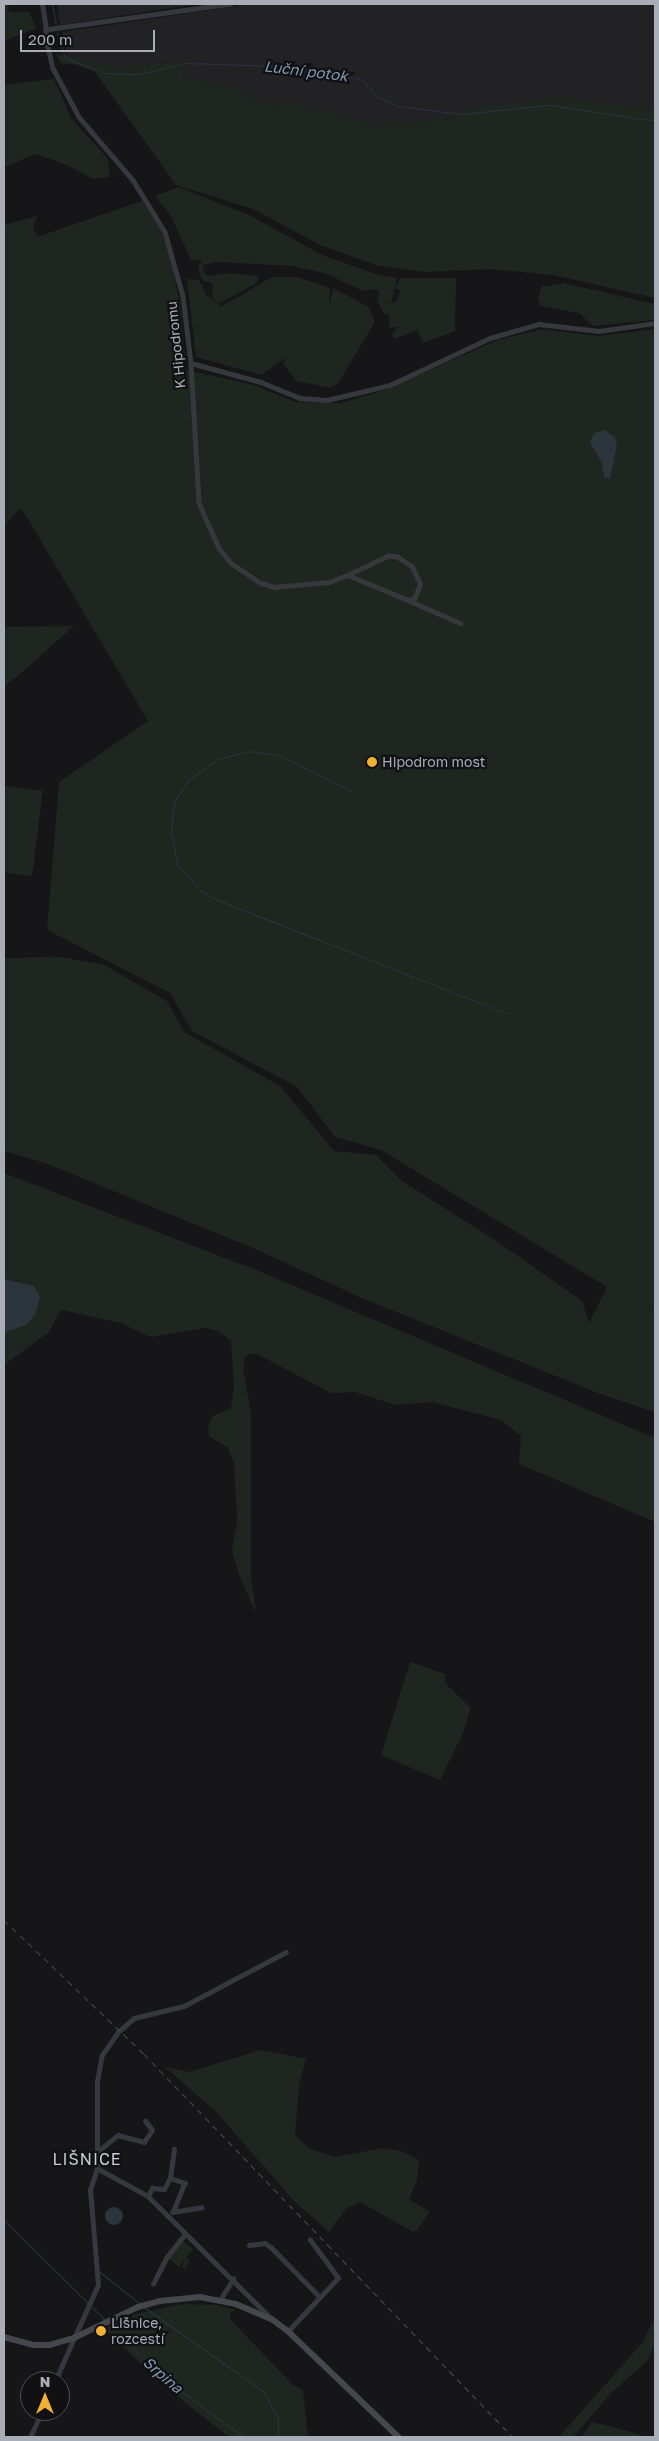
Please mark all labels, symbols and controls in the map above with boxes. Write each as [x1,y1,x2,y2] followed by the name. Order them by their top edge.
[22,20,158,52] scale bar
[28,30,72,48] text: 200 m
[263,57,349,85] water label: Luční potok
[163,300,189,390] street label: K Hipodromu
[382,754,485,770] place label: Hipodrom most
[366,756,378,768] marker: Hipodrom most
[52,2149,122,2169] district label: LIŠNICE
[111,2315,164,2348] place label: Lišnice, rozcestí
[95,2325,107,2337] marker: Lišnice, rozcestí
[140,2353,186,2397] water label: Srpina
[20,2371,70,2421] north arrow
[40,2373,50,2390] text: N

